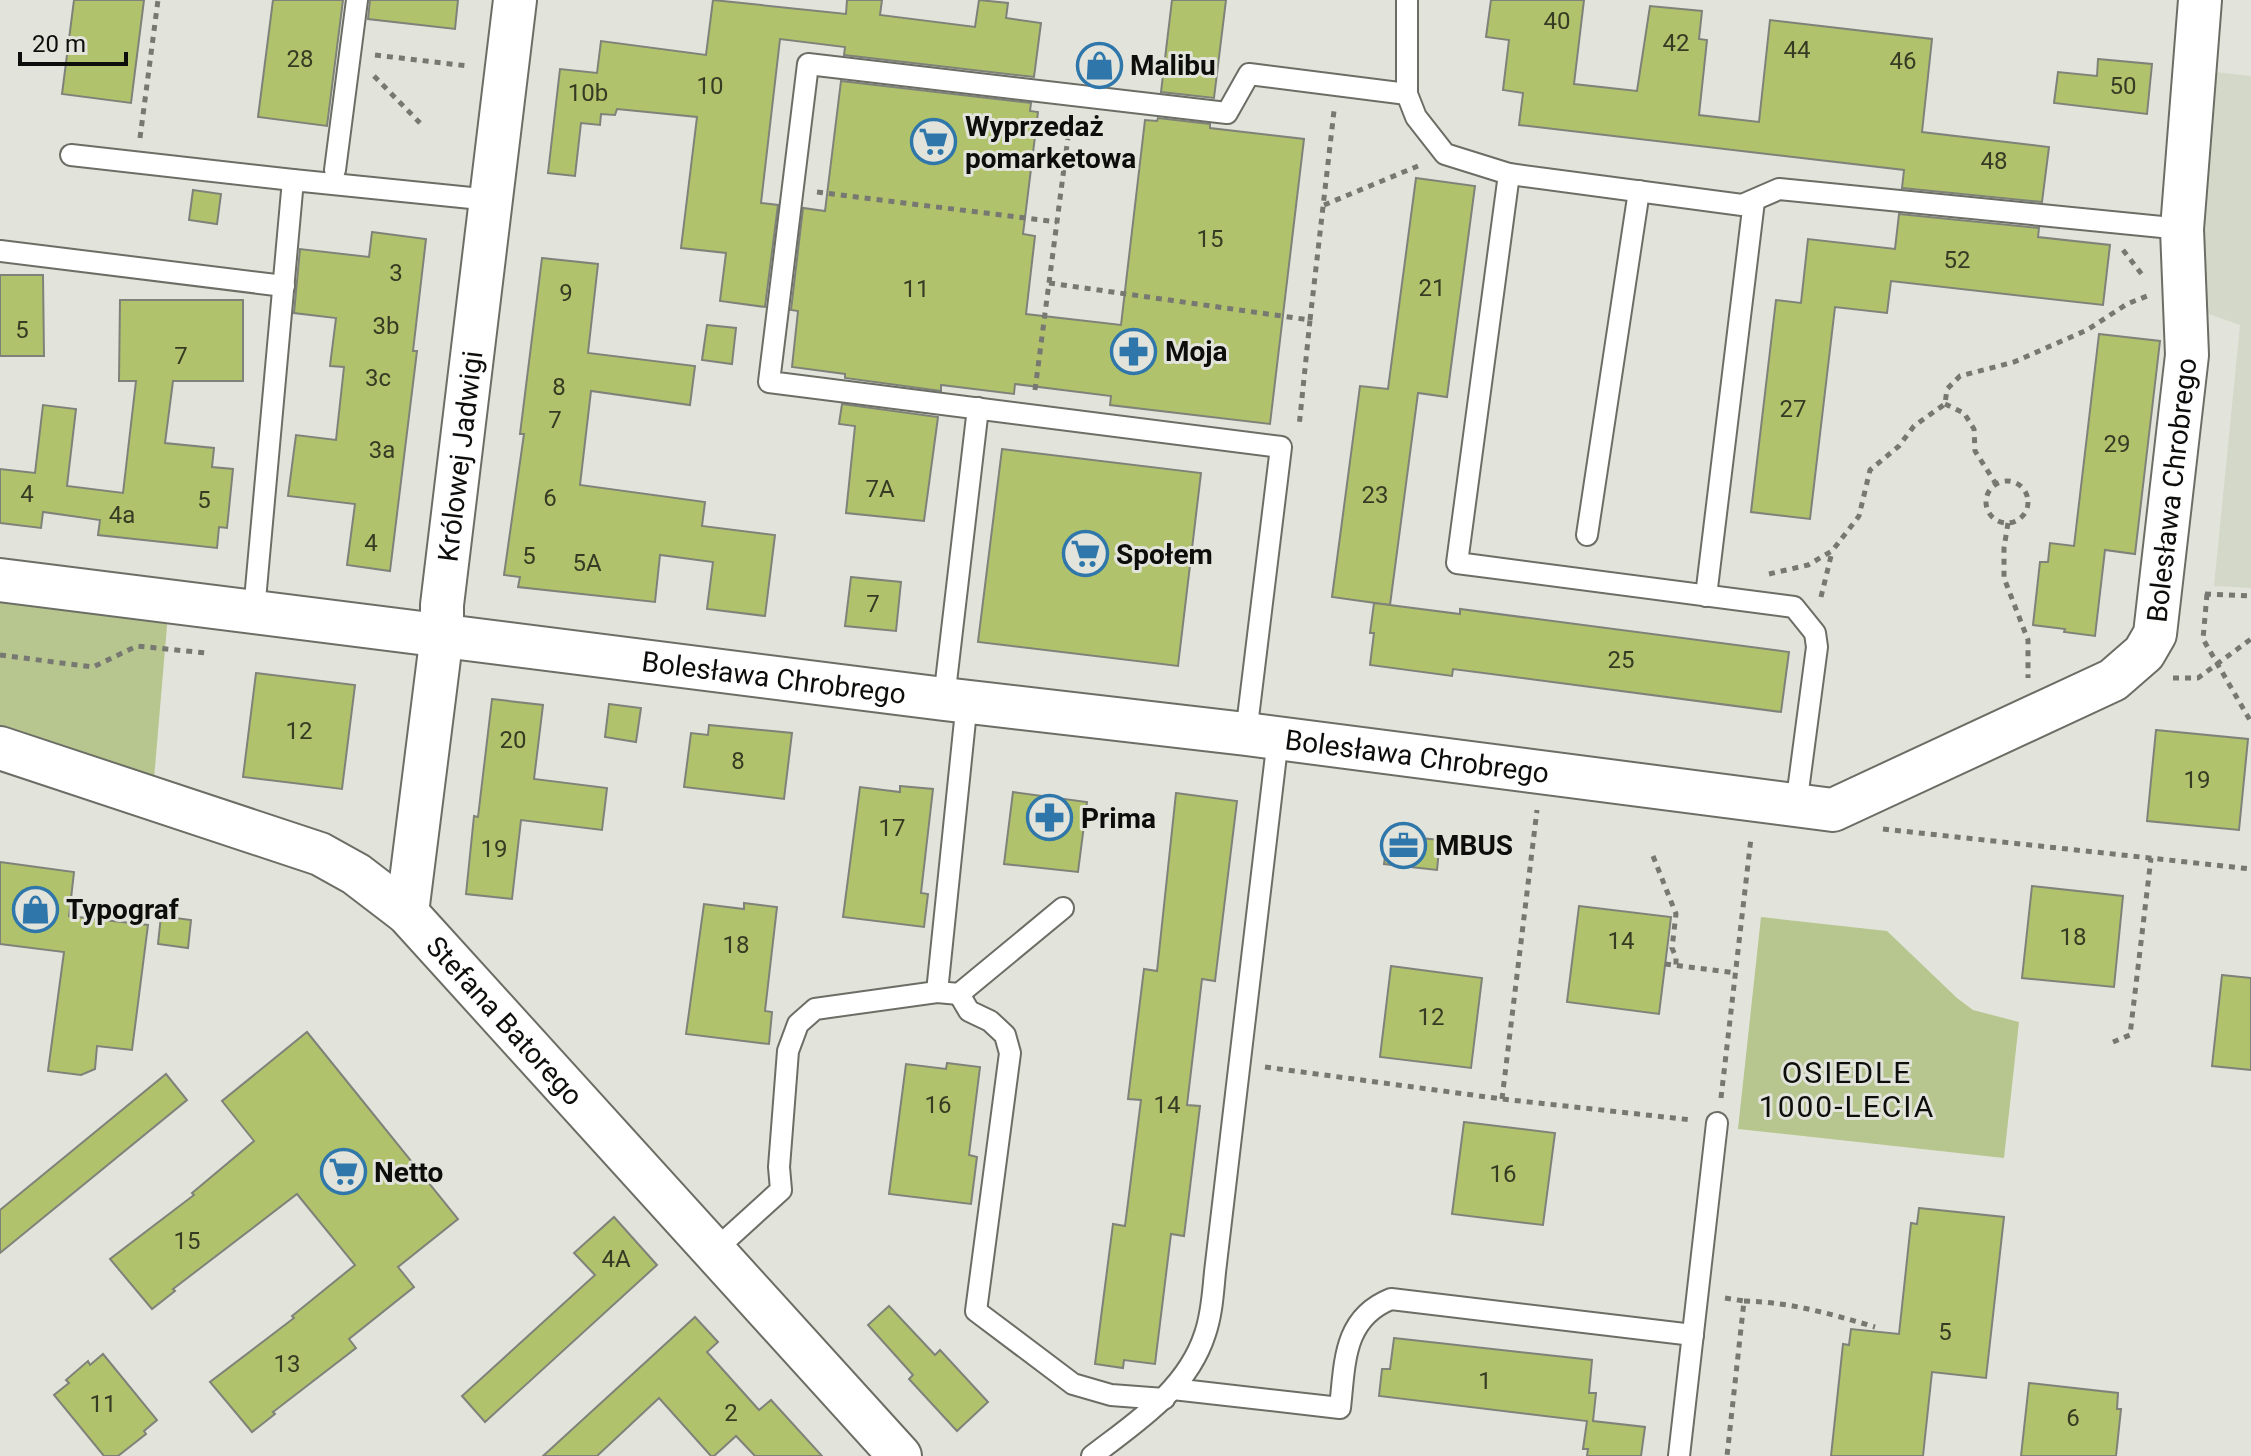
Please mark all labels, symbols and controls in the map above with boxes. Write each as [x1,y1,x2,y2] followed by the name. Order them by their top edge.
[1544,7,1570,35] house number: 40
[20,16,126,66] scale bar
[1663,29,1689,57] house number: 42
[32,30,86,58] text: 20 m
[1784,36,1810,64] house number: 44
[1075,41,1123,89] shop icon: Malibu
[287,45,313,73] house number: 28
[1890,47,1916,75] house number: 46
[1130,49,1216,82] place label: Malibu
[697,72,723,100] house number: 10
[2110,72,2136,100] house number: 50
[568,79,608,107] house number: 10b
[965,110,1136,175] place label: Wyprzedaż pomarketowa
[910,118,958,166] supermarket icon: Wyprzedaż pomarketowa
[1981,147,2007,175] house number: 48
[1197,225,1223,253] house number: 15
[1944,246,1970,274] house number: 52
[389,259,403,287] house number: 3
[1419,274,1445,302] house number: 21
[903,275,929,303] house number: 11
[559,279,573,307] house number: 9
[373,312,399,340] house number: 3b
[15,316,29,344] house number: 5
[1110,327,1158,375] pharmacy icon: Moja
[1165,335,1228,368] place label: Moja
[174,342,188,370] house number: 7
[431,349,489,563] street label: Królowej Jadwigi
[2140,356,2203,624] street label: Bolesława Chrobrego
[365,364,391,392] house number: 3c
[552,373,566,401] house number: 8
[1780,395,1806,423] house number: 27
[548,406,562,434] house number: 7
[2104,430,2130,458] house number: 29
[369,436,395,464] house number: 3a
[865,475,895,503] house number: 7A
[20,480,34,508] house number: 4
[1362,481,1388,509] house number: 23
[543,484,557,512] house number: 6
[197,486,211,514] house number: 5
[109,501,135,529] house number: 4a
[364,529,378,557] house number: 4
[1061,530,1109,578] supermarket icon: Społem
[1116,538,1213,571] place label: Społem
[522,542,536,570] house number: 5
[572,549,602,577] house number: 5A
[866,590,880,618] house number: 7
[640,645,908,711] street label: Bolesława Chrobrego
[1608,646,1634,674] house number: 25
[286,717,312,745] house number: 12
[1283,723,1551,790] street label: Bolesława Chrobrego
[500,726,526,754] house number: 20
[731,747,745,775] house number: 8
[2184,766,2210,794] house number: 19
[1026,794,1074,842] pharmacy icon: Prima
[1081,802,1156,835] place label: Prima
[879,814,905,842] house number: 17
[1380,821,1428,869] office icon: MBUS
[1435,829,1513,862] place label: MBUS
[481,835,507,863] house number: 19
[11,885,59,933] shop icon: Typograf
[66,893,180,926] place label: Typograf
[2060,923,2086,951] house number: 18
[1608,927,1634,955] house number: 14
[420,929,590,1112] street label: Stefana Batorego
[723,931,749,959] house number: 18
[1418,1003,1444,1031] house number: 12
[1759,1055,1935,1124] district label: OSIEDLE 1000-LECIA
[925,1091,951,1119] house number: 16
[1154,1091,1180,1119] house number: 14
[319,1148,367,1196] supermarket icon: Netto
[374,1156,443,1189] place label: Netto
[1490,1160,1516,1188] house number: 16
[174,1227,200,1255] house number: 15
[601,1245,631,1273] house number: 4A
[1938,1318,1952,1346] house number: 5
[274,1350,300,1378] house number: 13
[1478,1367,1492,1395] house number: 1
[90,1390,116,1418] house number: 11
[724,1399,738,1427] house number: 2
[2066,1404,2080,1432] house number: 6

